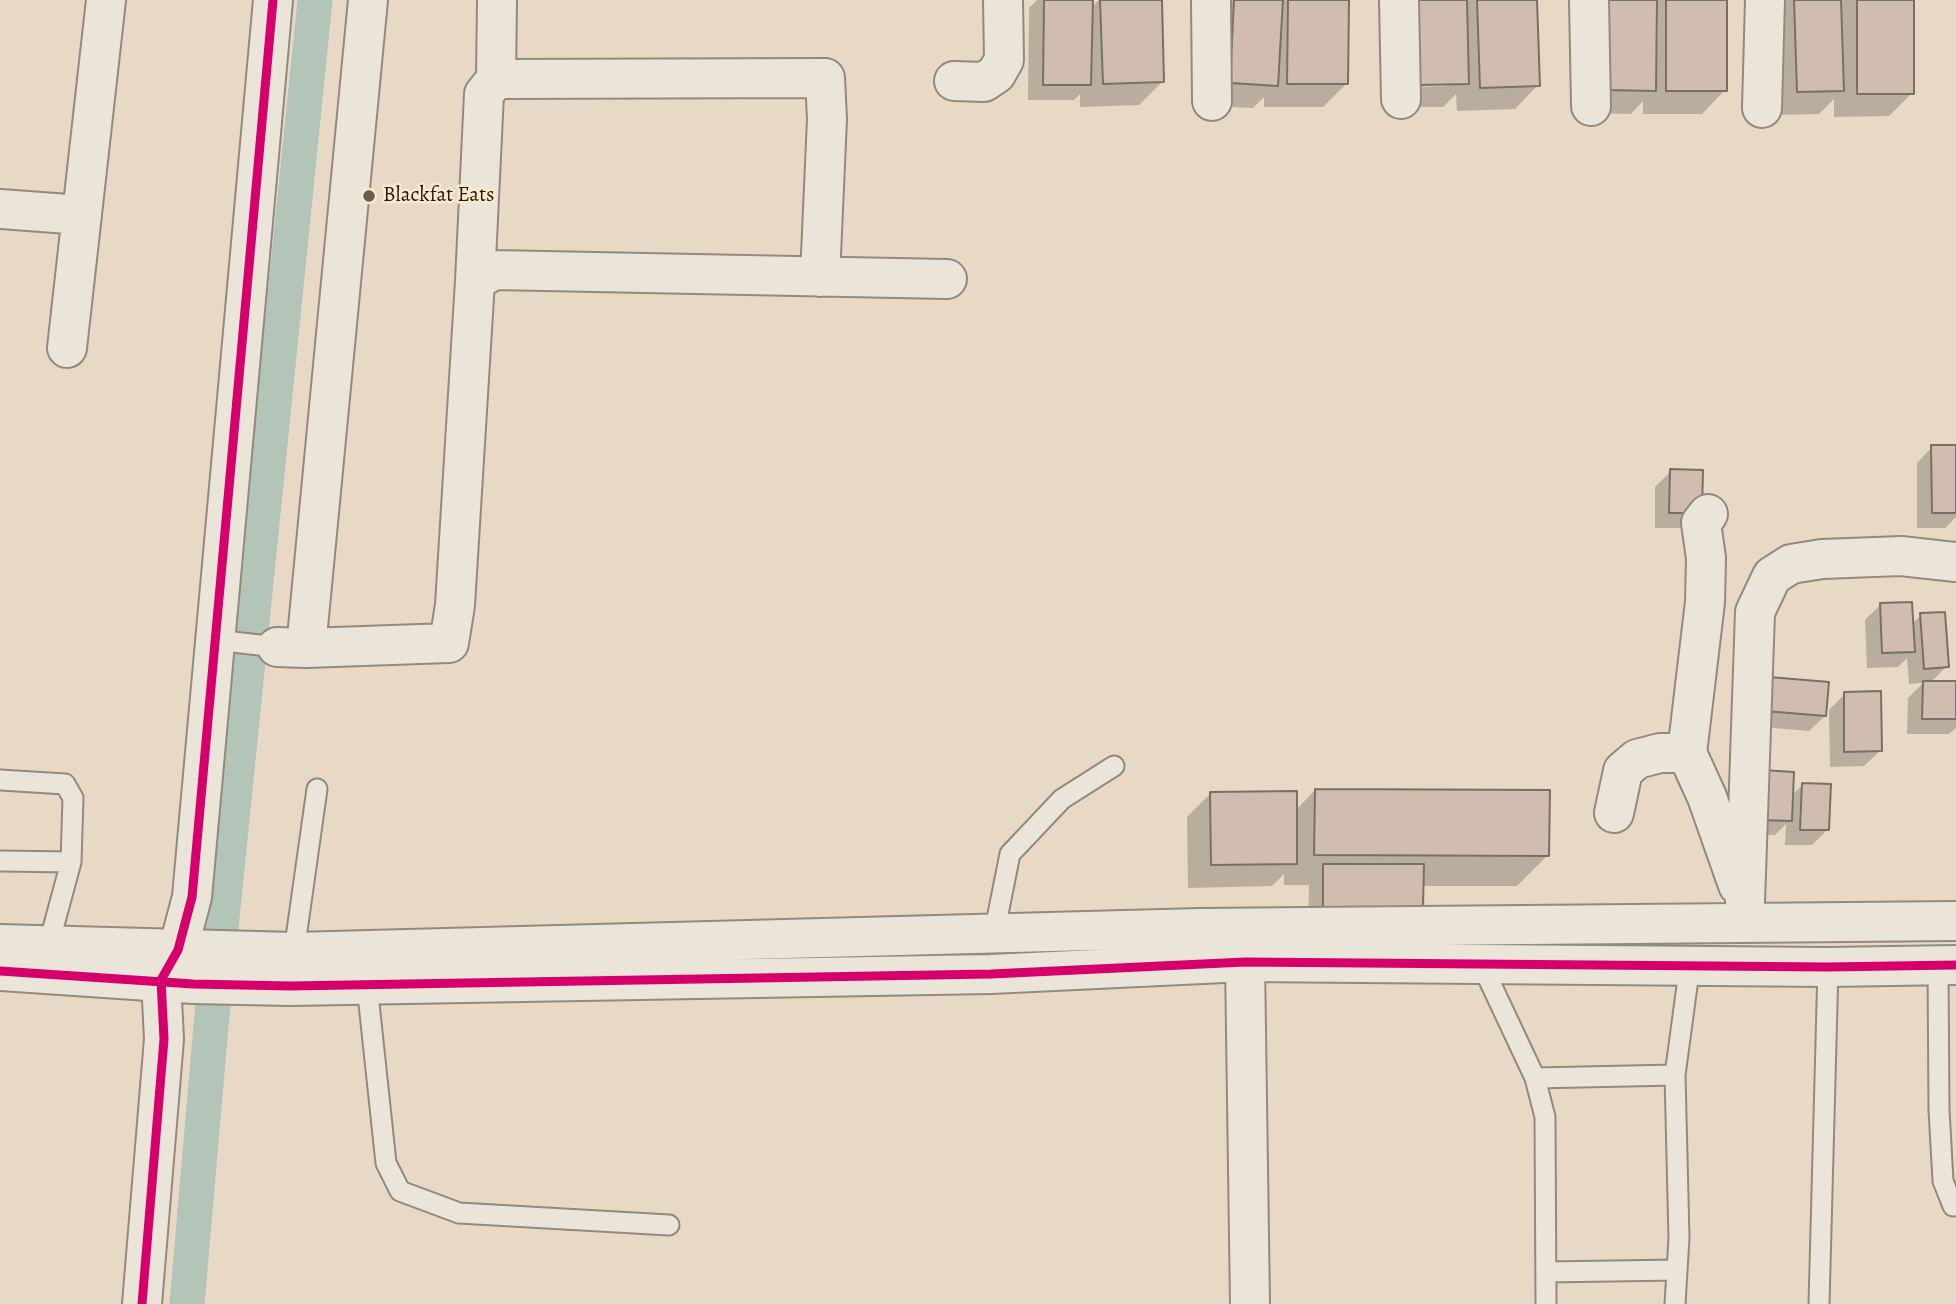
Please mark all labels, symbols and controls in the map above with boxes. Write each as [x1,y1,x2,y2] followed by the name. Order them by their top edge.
[383,183,495,209] place label: Blackfat Eats
[361,188,377,204] marker: Blackfat Eats

